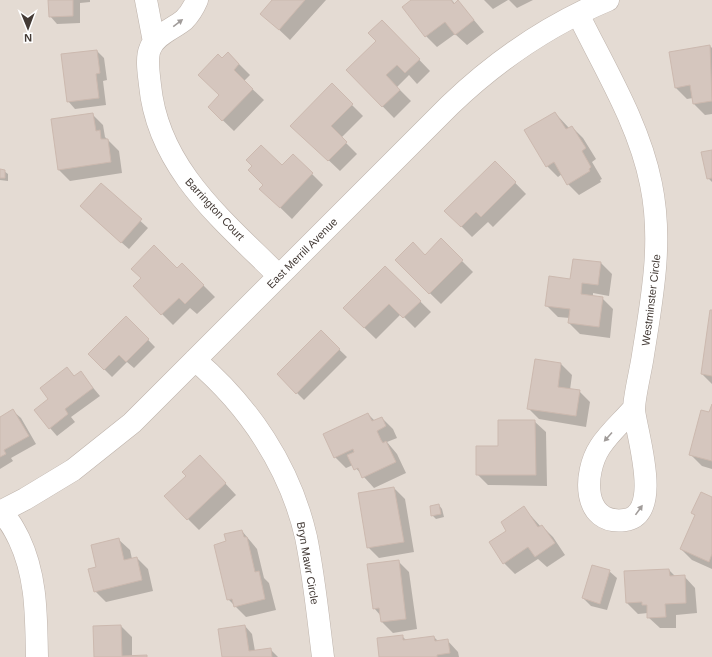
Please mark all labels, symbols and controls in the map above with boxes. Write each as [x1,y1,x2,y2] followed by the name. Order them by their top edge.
[8,8,48,48] north arrow
[173,19,184,28] one-way arrow
[24,32,32,44] text: N
[183,175,247,243] street label: Barrington Court
[264,215,340,291] street label: East Merrill Avenue
[639,254,663,346] street label: Westminster Circle
[604,433,613,442] one-way arrow
[635,505,643,516] one-way arrow
[295,521,321,605] street label: Bryn Mawr Circle

